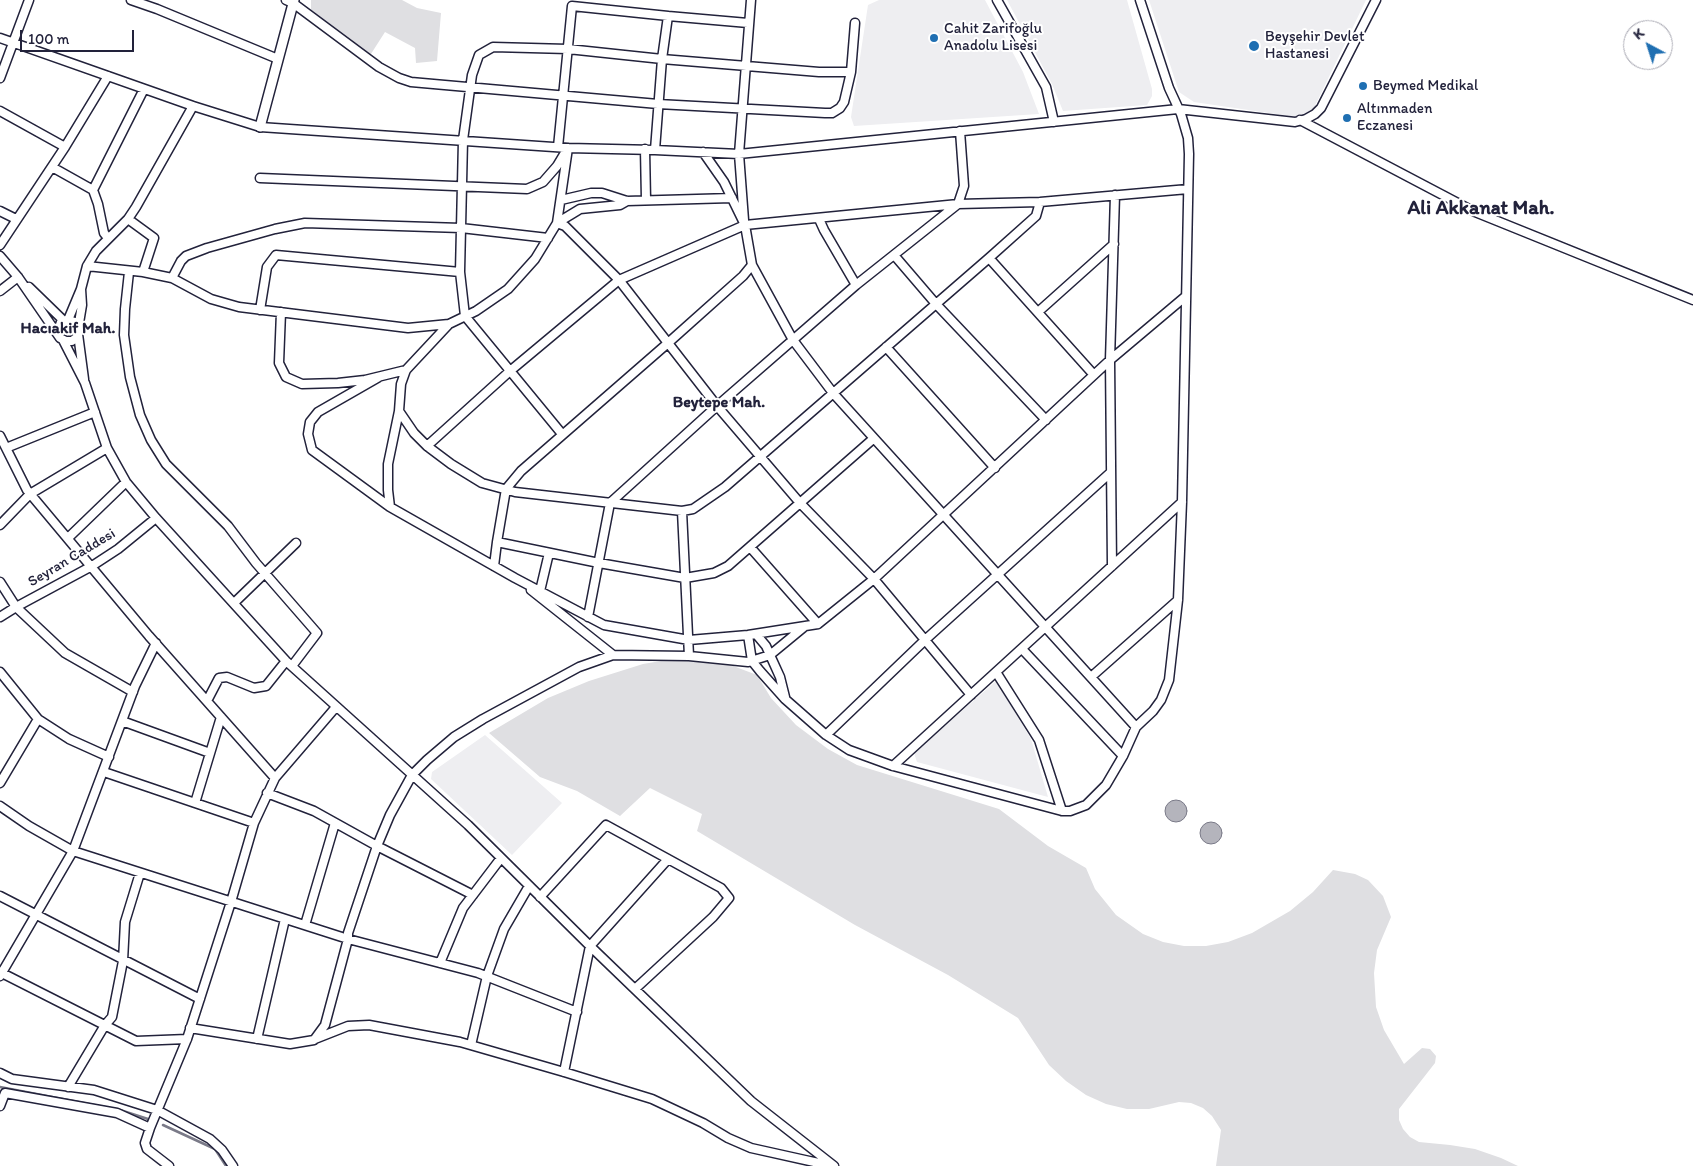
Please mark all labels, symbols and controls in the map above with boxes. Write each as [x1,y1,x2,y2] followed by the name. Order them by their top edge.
[22,20,136,52] scale bar
[944,20,1042,55] place label: Cahit Zarifoğlu Anadolu Lisesi
[1623,20,1673,70] north arrow
[1630,25,1648,43] text: K
[1265,28,1365,63] place label: Beyşehir Devlet Hastanesi
[28,30,69,48] text: 100 m
[928,32,940,44] marker: Cahit Zarifoğlu Anadolu Lisesi
[1247,39,1261,53] marker: Beyşehir Devlet Hastanesi
[1373,77,1478,95] place label: Beymed Medikal
[1357,80,1369,92] marker: Beymed Medikal
[1357,100,1432,135] place label: Altınmaden Eczanesi
[1341,112,1353,124] marker: Altınmaden Eczanesi
[1408,197,1554,221] district label: Ali Akkanat Mah.
[21,319,115,339] district label: Hacıakif Mah.
[673,393,765,413] district label: Beytepe Mah.
[25,525,119,591] street label: Seyran Caddesi

